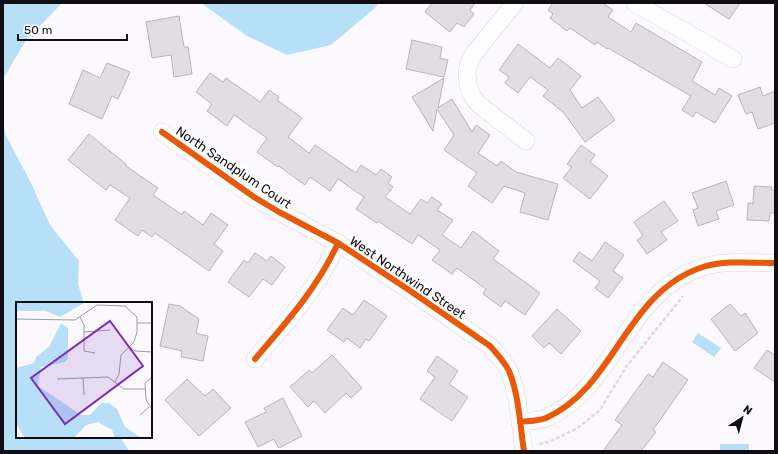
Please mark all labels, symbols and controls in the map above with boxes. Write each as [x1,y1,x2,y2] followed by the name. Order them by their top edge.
[18,16,127,42] scale bar
[24,23,52,37] text: 50 m
[173,123,294,212] street label: North Sandplum Court
[347,233,469,322] street label: West Northwind Street
[16,302,152,438] inset map
[722,398,762,438] north arrow
[741,403,755,418] text: N

